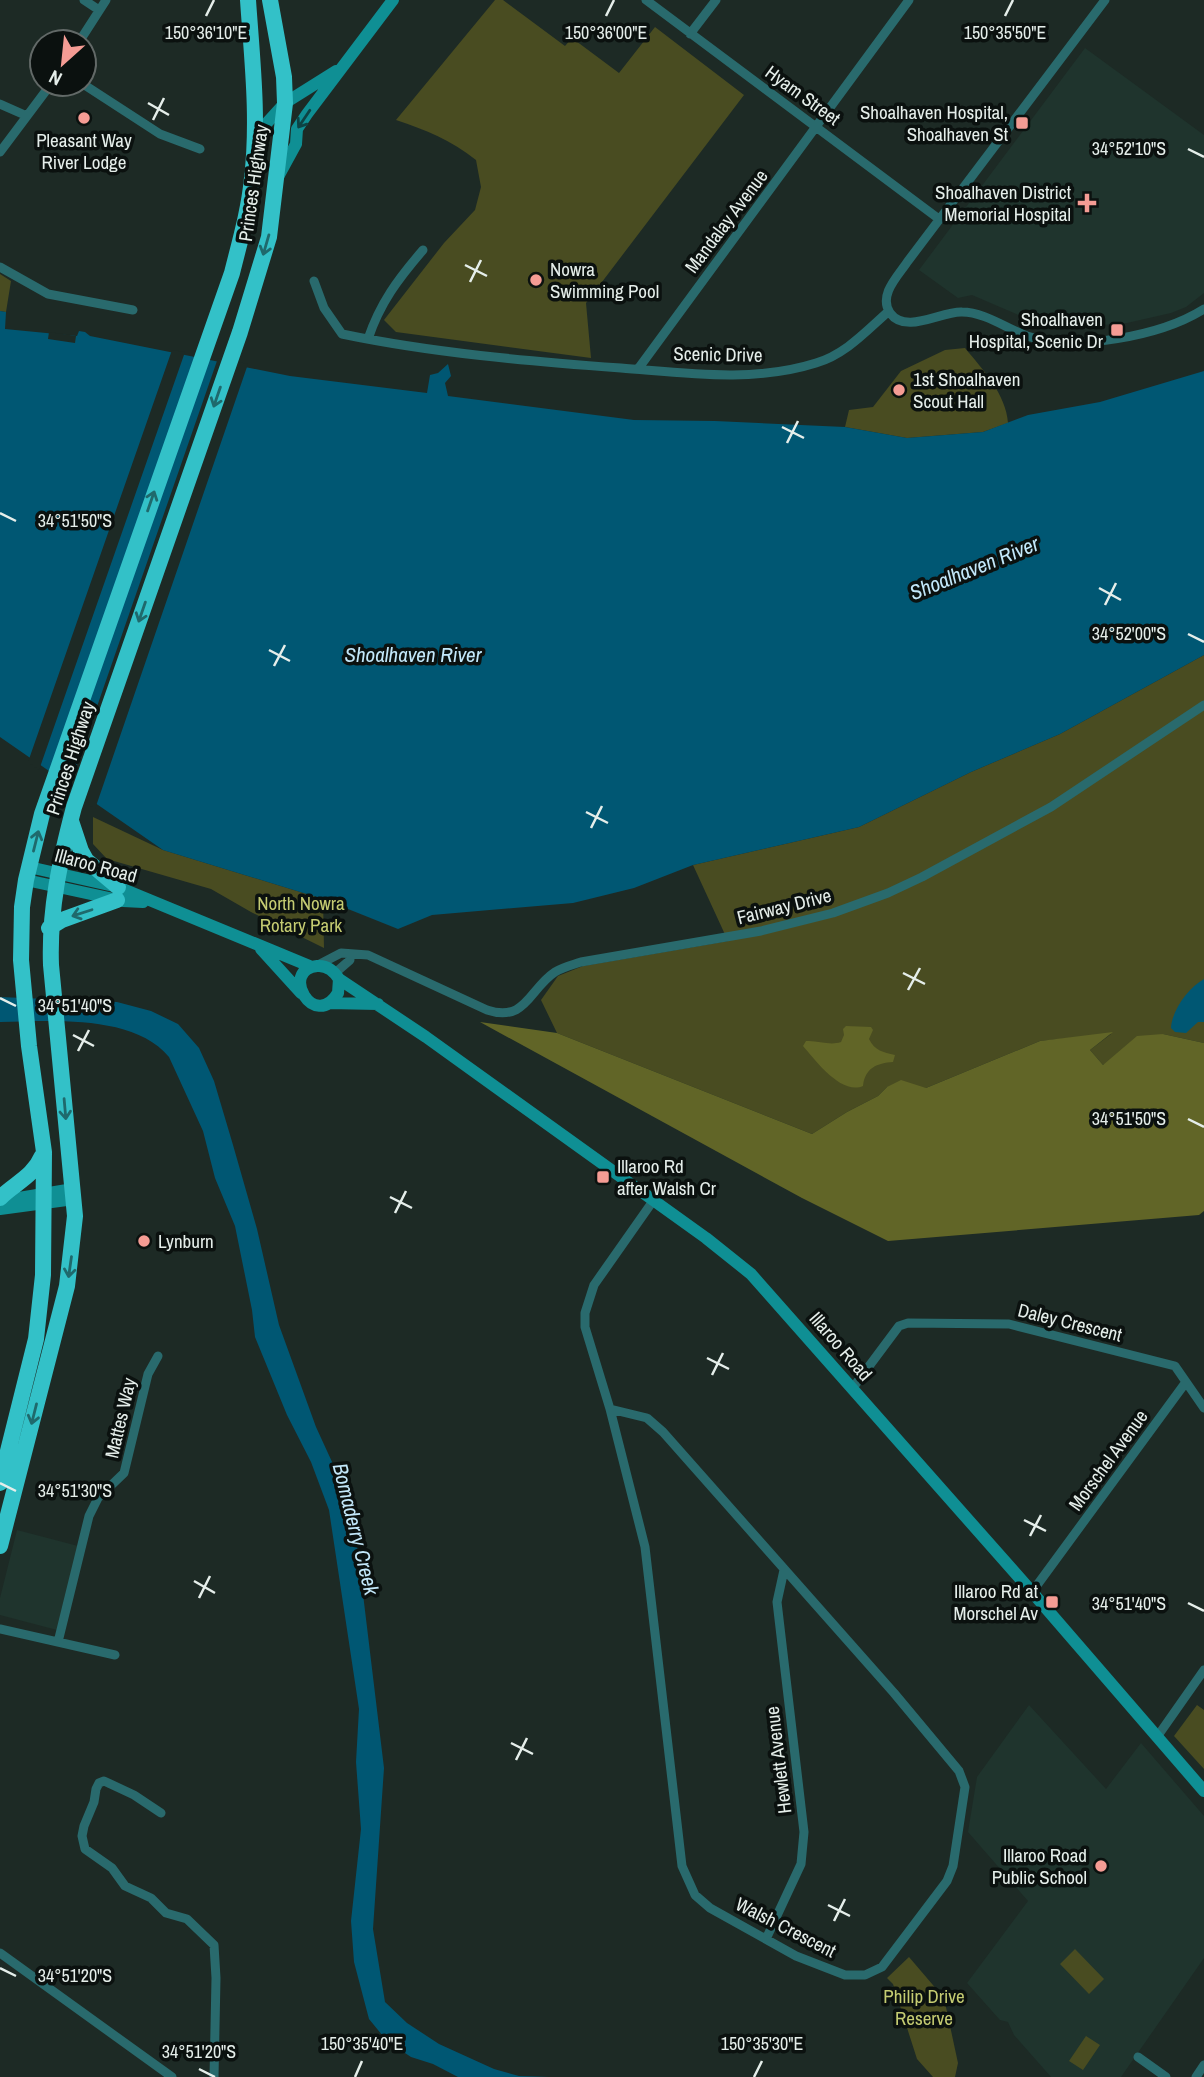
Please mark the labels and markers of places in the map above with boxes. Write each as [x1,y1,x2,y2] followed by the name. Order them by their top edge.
[860,99,1009,147] place label: Shoalhaven Hospital, Shoalhaven St
[76,110,92,126] marker: Pleasant Way River Lodge
[1014,115,1030,131] marker: Shoalhaven Hospital, Shoalhaven St
[36,127,132,175] place label: Pleasant Way River Lodge
[935,179,1072,227] place label: Shoalhaven District Memorial Hospital
[1077,193,1097,213] marker: Shoalhaven District Memorial Hospital
[550,256,659,304] place label: Nowra Swimming Pool
[528,272,544,288] marker: Nowra Swimming Pool
[969,306,1104,354] place label: Shoalhaven Hospital, Scenic Dr
[1109,322,1125,338] marker: Shoalhaven Hospital, Scenic Dr
[913,366,1020,414] place label: 1st Shoalhaven Scout Hall
[891,382,907,398] marker: 1st Shoalhaven Scout Hall
[617,1153,717,1201] place label: Illaroo Rd after Walsh Cr
[595,1169,611,1185] marker: Illaroo Rd after Walsh Cr
[158,1228,214,1254] place label: Lynburn
[136,1233,152,1249] marker: Lynburn
[953,1578,1039,1626] place label: Illaroo Rd at Morschel Av
[1044,1594,1060,1610] marker: Illaroo Rd at Morschel Av
[992,1842,1087,1890] place label: Illaroo Road Public School
[1093,1858,1109,1874] marker: Illaroo Road Public School

